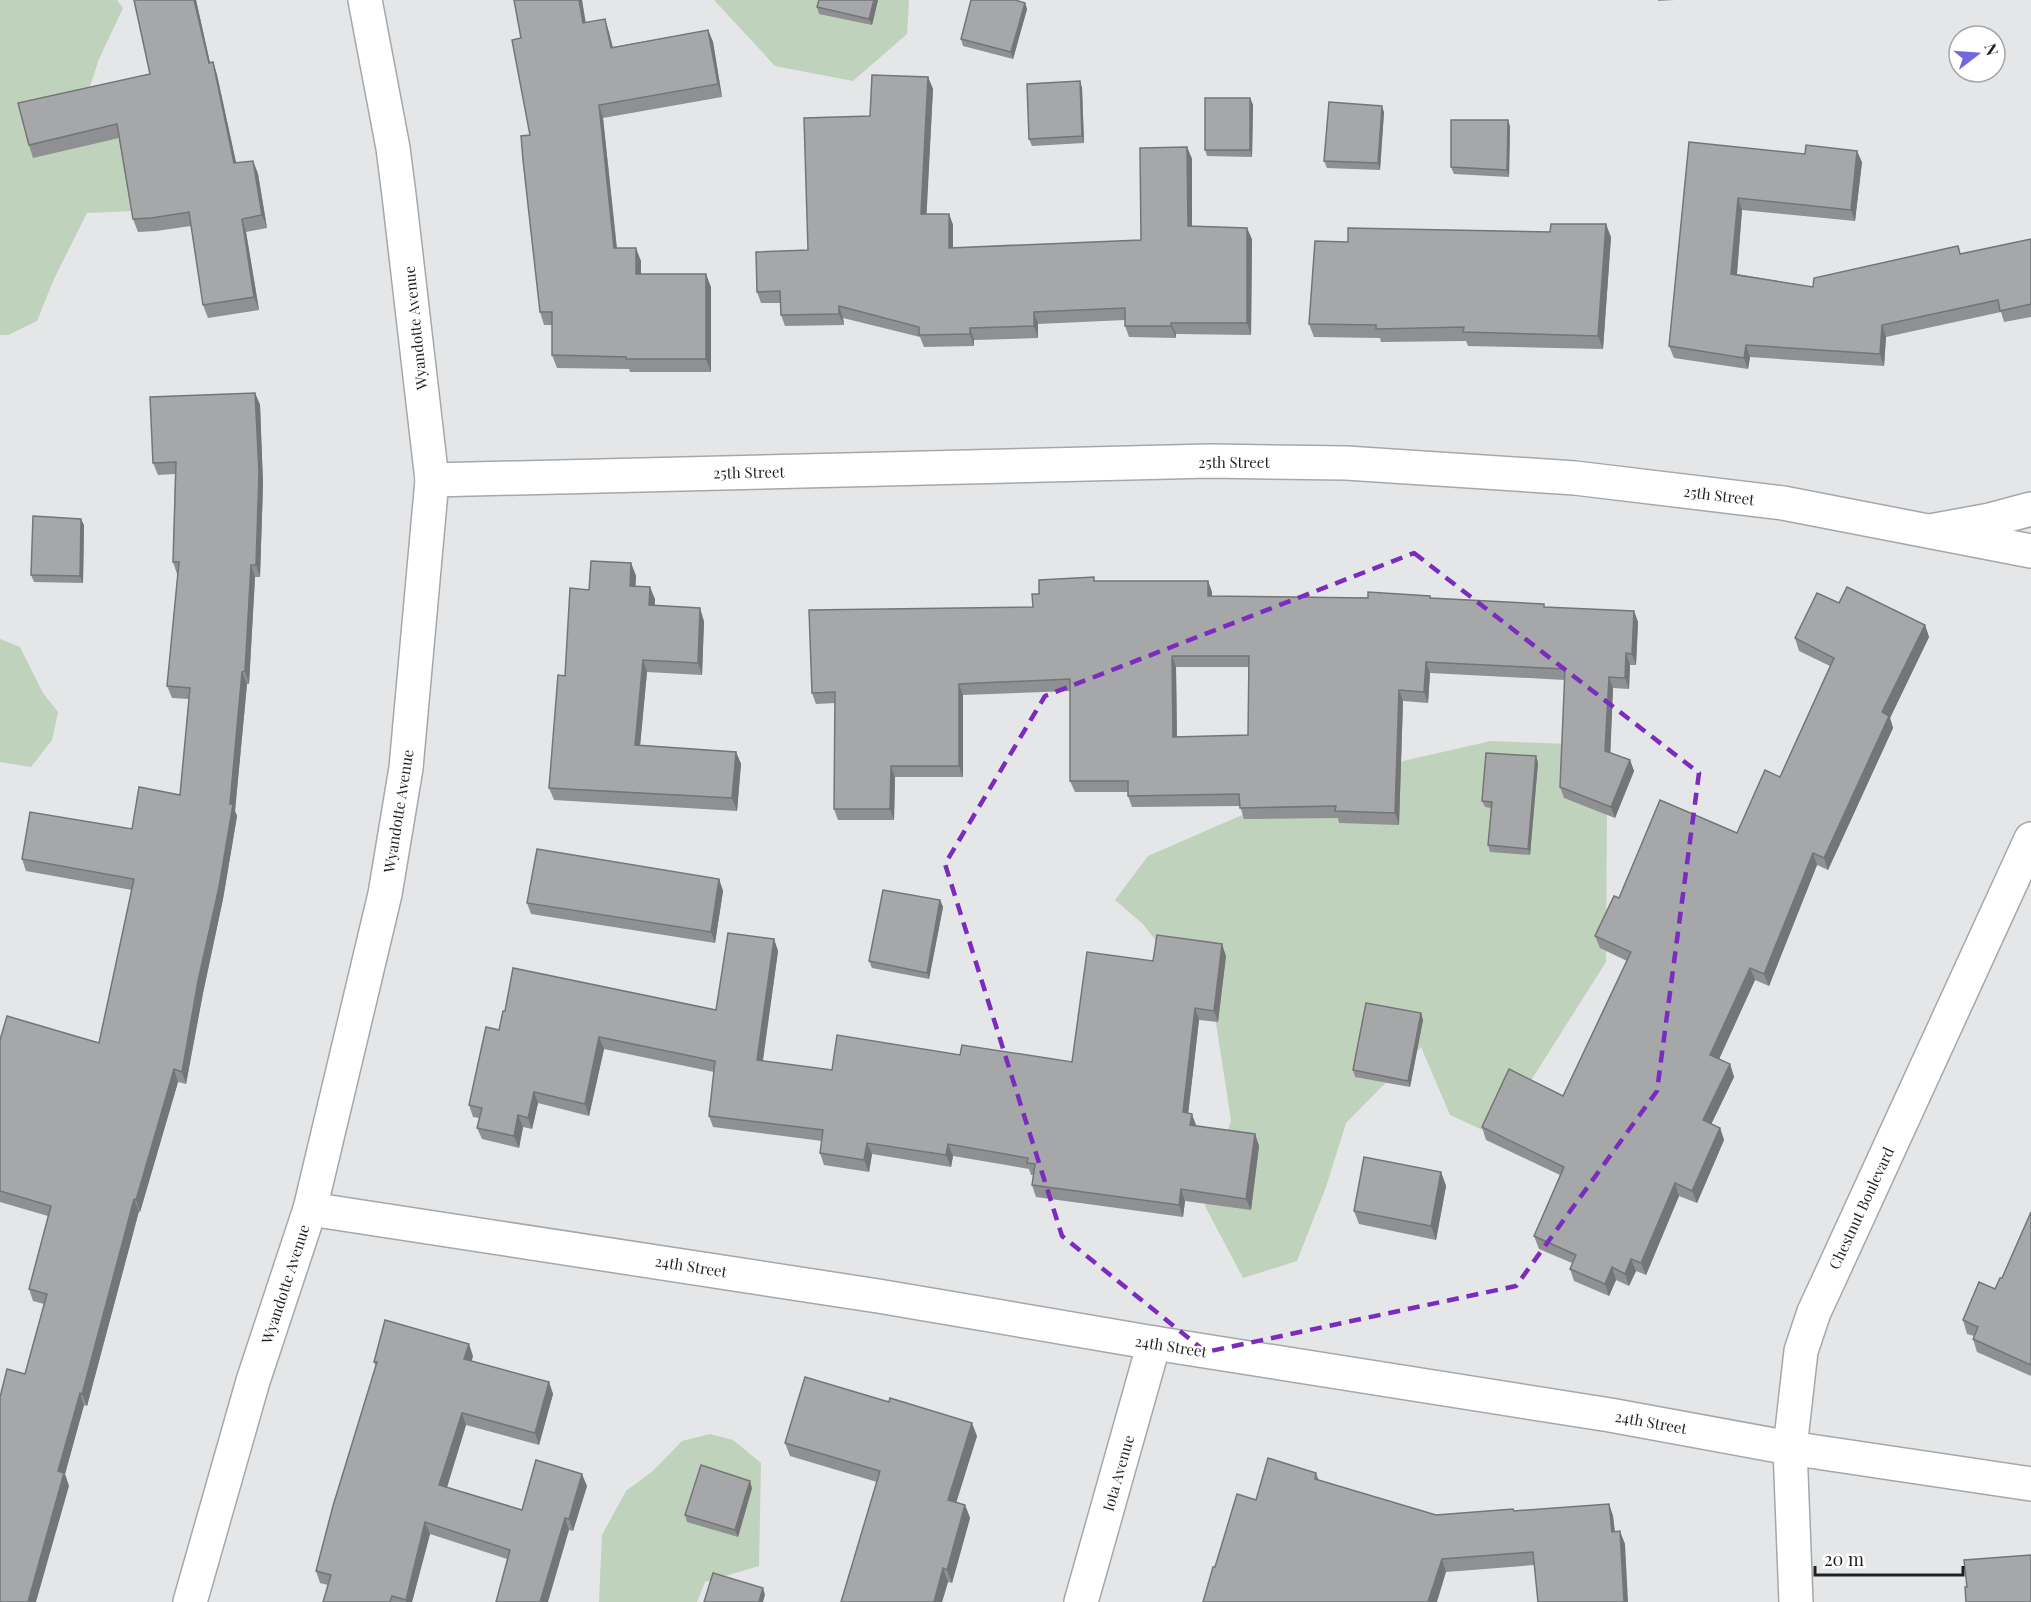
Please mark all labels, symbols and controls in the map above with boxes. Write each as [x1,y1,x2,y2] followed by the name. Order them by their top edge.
[1947,24,2007,84] north arrow
[1980,41,2004,58] text: N
[399,265,432,392] street label: Wyandotte Avenue
[1198,452,1270,472] street label: 25th Street
[713,461,786,483] street label: 25th Street
[1682,481,1756,509] street label: 25th Street
[378,748,418,875] street label: Wyandotte Avenue
[1824,1143,1898,1272] street label: Chestnut Boulevard
[256,1222,314,1347] street label: Wyandotte Avenue
[654,1250,729,1282] street label: 24th Street
[1134,1330,1209,1362] street label: 24th Street
[1613,1406,1689,1438] street label: 24th Street
[1098,1433,1138,1513] street label: Iota Avenue
[1815,1539,1964,1577] scale bar
[1824,1547,1864,1571] text: 20 m

